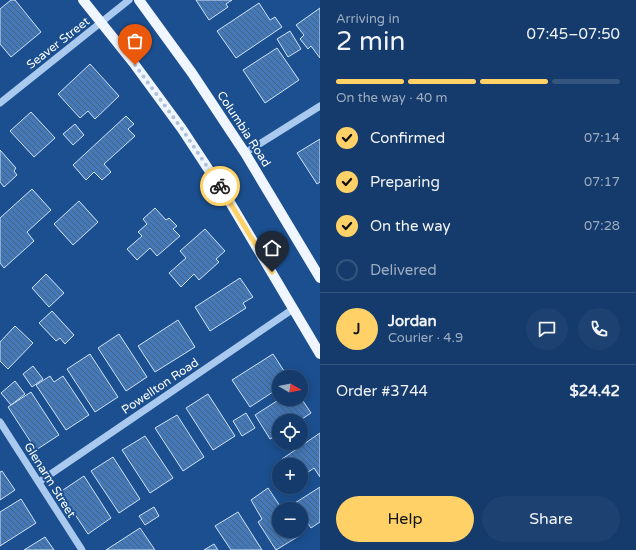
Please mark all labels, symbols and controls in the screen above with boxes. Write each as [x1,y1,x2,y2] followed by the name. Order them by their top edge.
[336,11,400,27] text: Arriving in
[24,14,93,72] street label: Seaver Street
[118,24,152,65] pin
[527,25,620,43] text: 07:45–07:50
[336,26,405,57] text: 2 min
[124,30,146,52] icon: bag
[214,89,274,169] street label: Columbia Road
[336,90,448,106] text: On the way · 40 m
[336,127,358,149] icon: check
[370,129,445,147] text: Confirmed
[584,130,620,146] text: 07:14
[200,166,240,206] courier
[336,171,358,193] icon: check
[370,173,440,191] text: Preparing
[584,174,620,190] text: 07:17
[209,175,231,197] icon: bike
[336,215,358,237] icon: check
[370,217,450,235] text: On the way
[584,218,620,234] text: 07:28
[255,231,289,272] pin
[261,237,283,259] icon: home
[370,261,437,279] text: Delivered
[526,308,568,350] button: chat
[578,308,620,350] button: phone
[388,312,437,330] text: Jordan
[354,320,361,338] text: J
[388,330,463,346] text: Courier · 4.9
[119,355,201,417] street label: Powellton Road
[272,370,308,406] north arrow
[272,370,308,538] map controls
[336,382,428,400] text: Order #3744
[569,382,620,400] text: $24.42
[272,414,308,450] button: locate
[21,440,79,521] street label: Glenarm Street
[272,458,308,494] button: +
[336,496,474,542] button: Help
[482,496,620,542] button: Share
[272,502,308,538] button: −

